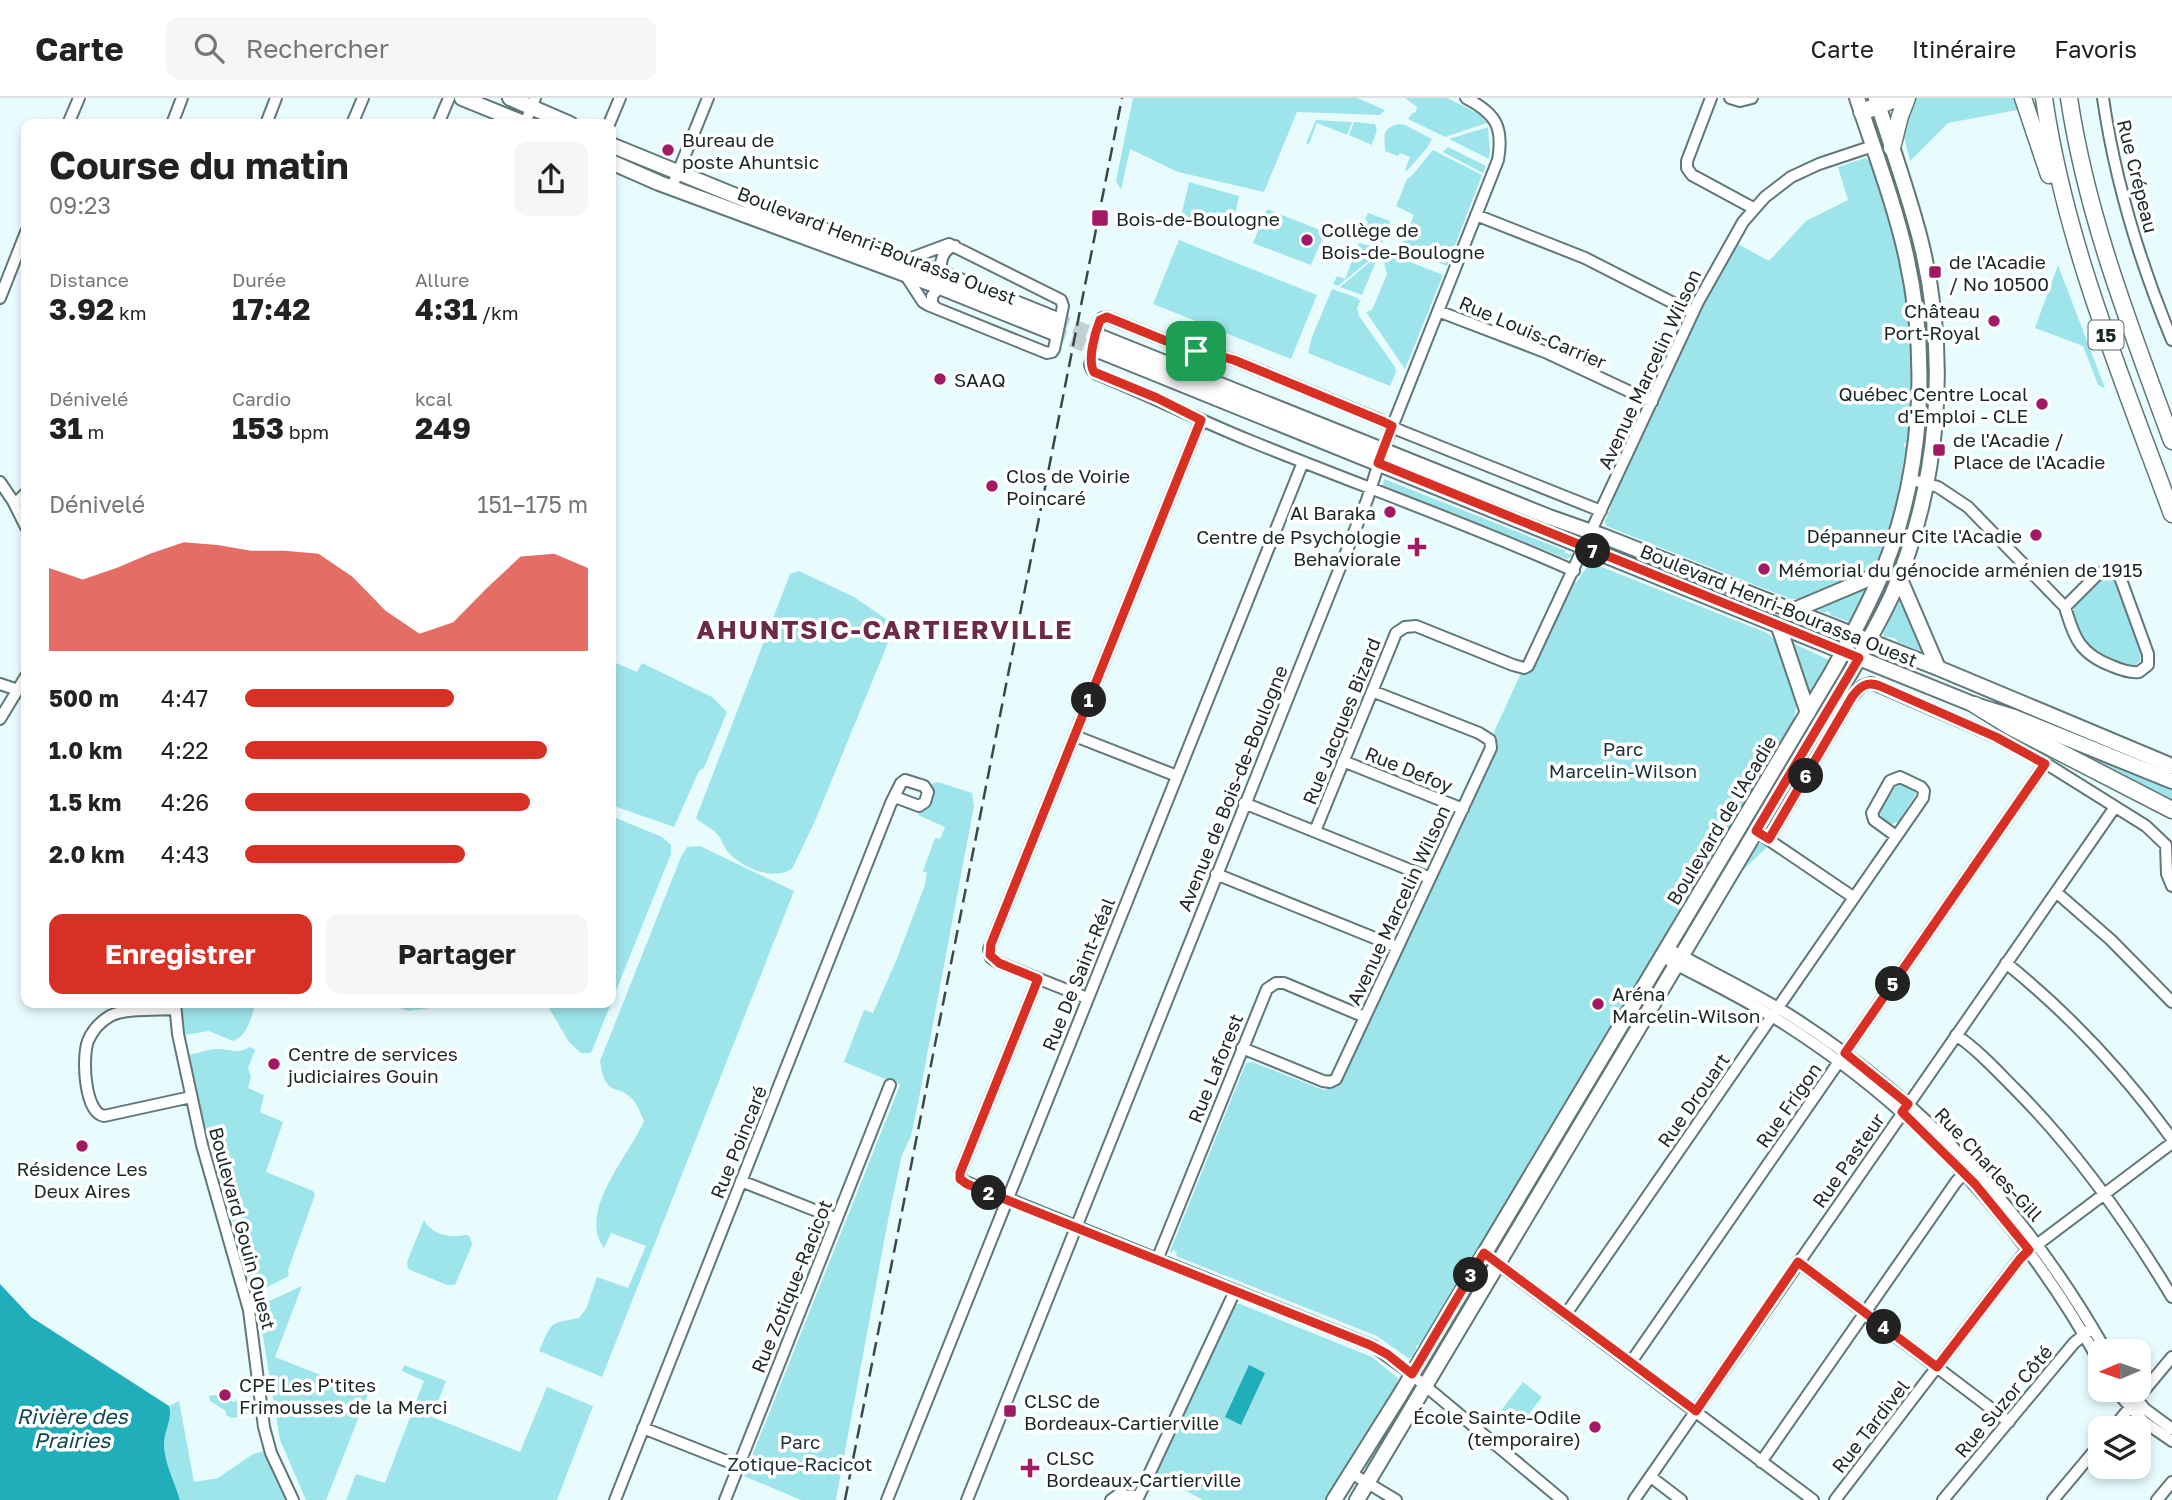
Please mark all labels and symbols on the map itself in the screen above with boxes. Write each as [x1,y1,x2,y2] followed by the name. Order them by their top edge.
[2113,117,2163,235] street label: Rue Crépeau
[682,128,819,173] place label: Bureau de poste Ahuntsic
[660,142,676,158] marker: Bureau de poste Ahuntsic
[734,181,1020,309] street label: Boulevard Henri-Bourassa Ouest
[1116,207,1280,230] place label: Bois-de-Boulogne
[1090,208,1110,228] marker: Bois-de-Boulogne
[1321,218,1485,263] place label: Collège de Bois-de-Boulogne
[1299,232,1315,248] marker: Collège de Bois-de-Boulogne
[1949,250,2049,295] place label: de l'Acadie / No 10500
[1927,264,1943,280] marker: de l'Acadie / No 10500
[1593,266,1705,472] street label: Avenue Marcelin Wilson
[1456,291,1611,374] street label: Rue Louis-Carrier
[1883,299,1980,344] place label: Château Port-Royal
[1986,313,2002,329] marker: Château Port-Royal
[2088,320,2124,349] road number: 15
[1166,321,1226,381] pin
[954,368,1006,391] place label: SAAQ
[932,371,948,387] marker: SAAQ
[1838,382,2028,427] place label: Québec Centre Local d'Emploi - CLE
[2034,396,2050,412] marker: Québec Centre Local d'Emploi - CLE
[1953,428,2105,473] place label: de l'Acadie / Place de l'Acadie
[1931,442,1947,458] marker: de l'Acadie / Place de l'Acadie
[1006,464,1130,509] place label: Clos de Voirie Poincaré
[984,478,1000,494] marker: Clos de Voirie Poincaré
[1290,501,1376,524] place label: Al Baraka
[1382,504,1398,520] marker: Al Baraka
[1806,524,2022,547] place label: Dépanneur Cite l'Acadie
[1196,525,1401,570] place label: Centre de Psychologie Behaviorale
[2028,527,2044,543] marker: Dépanneur Cite l'Acadie
[1576,533,1610,568] pin: 7
[1407,537,1427,557] marker: Centre de Psychologie Behaviorale
[1637,539,1921,671] street label: Boulevard Henri-Bourassa Ouest
[1778,558,2143,581] place label: Mémorial du génocide arménien de 1915
[1756,561,1772,577] marker: Mémorial du génocide arménien de 1915
[697,614,1073,645] district label: AHUNTSIC-CARTIERVILLE
[1297,634,1385,808] street label: Rue Jacques Bizard
[1172,662,1292,914] street label: Avenue de Bois-de-Boulogne
[1072,682,1106,718] pin: 1
[1661,731,1781,909] street label: Boulevard de l'Acadie
[1549,737,1697,782] park label: Parc Marcelin-Wilson
[1362,741,1456,797] street label: Rue Defoy
[1788,758,1824,794] pin: 6
[1342,802,1454,1008] street label: Avenue Marcelin Wilson
[1037,894,1119,1054] street label: Rue De Saint-Réal
[1876,966,1910,1001] pin: 5
[1612,982,1760,1027] place label: Aréna Marcelin-Wilson
[1590,996,1606,1012] marker: Aréna Marcelin-Wilson
[1183,1010,1247,1126] street label: Rue Laforest
[287,1042,458,1087] place label: Centre de services judiciaires Gouin
[1652,1049,1734,1151] street label: Rue Drouart
[266,1056,282,1072] marker: Centre de services judiciaires Gouin
[1750,1058,1826,1152] street label: Rue Frigon
[705,1082,771,1202] street label: Rue Poincaré
[1930,1102,2048,1226] street label: Rue Charles-Gill
[1807,1108,1889,1212] street label: Rue Pasteur
[205,1124,281,1332] street label: Boulevard Gouin Ouest
[74,1138,90,1154] marker: Résidence Les Deux Aires
[16,1157,148,1202] place label: Résidence Les Deux Aires
[972,1176,1006,1210] pin: 2
[746,1196,836,1376] street label: Rue Zotique-Racicot
[1454,1258,1488,1292] pin: 3
[1867,1310,1902,1344] pin: 4
[2088,1339,2151,1402] north arrow
[1949,1340,2057,1462] street label: Rue Suzor Côté
[239,1373,448,1418] place label: CPE Les P'tites Frimousses de la Merci
[1826,1375,1914,1477] street label: Rue Tardivel
[217,1387,233,1403] marker: CPE Les P'tites Frimousses de la Merci
[1024,1389,1219,1434] place label: CLSC de Bordeaux-Cartierville
[16,1403,128,1453] water label: Rivière des Prairies
[1002,1403,1018,1419] marker: CLSC de Bordeaux-Cartierville
[1413,1405,1581,1450] place label: École Sainte-Odile (temporaire)
[1587,1419,1603,1435] marker: École Sainte-Odile (temporaire)
[728,1430,872,1475] park label: Parc Zotique-Racicot
[1046,1446,1241,1491] place label: CLSC Bordeaux-Cartierville
[1020,1458,1040,1478] marker: CLSC Bordeaux-Cartierville

